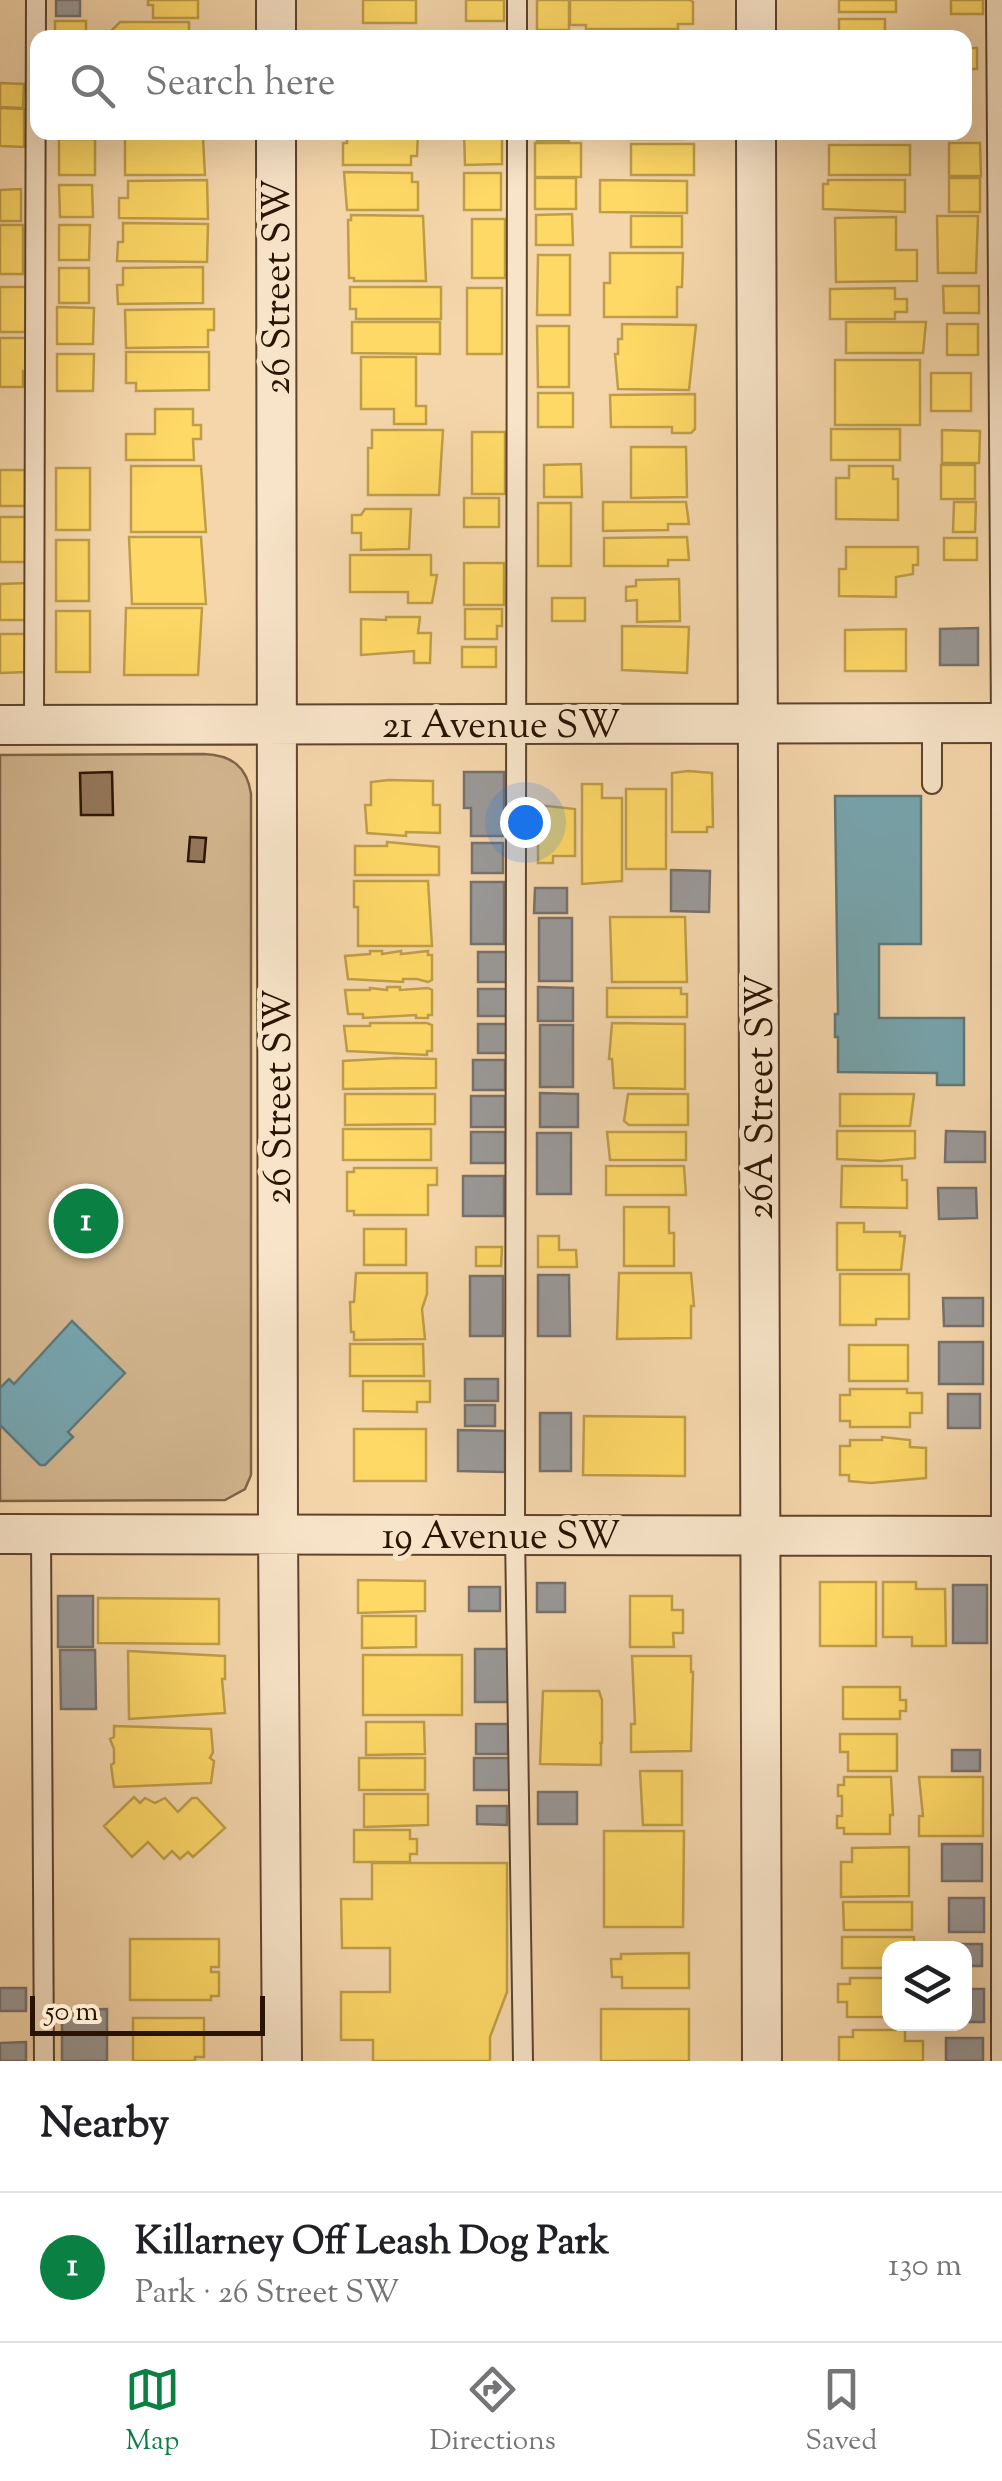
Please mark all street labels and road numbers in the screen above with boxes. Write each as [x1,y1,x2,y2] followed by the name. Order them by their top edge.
[253,179,307,395] street label: 26 Street SW
[382,701,620,755] street label: 21 Avenue SW
[736,974,790,1220] street label: 26A Street SW
[254,989,308,1205] street label: 26 Street SW
[382,1512,620,1566] street label: 19 Avenue SW

